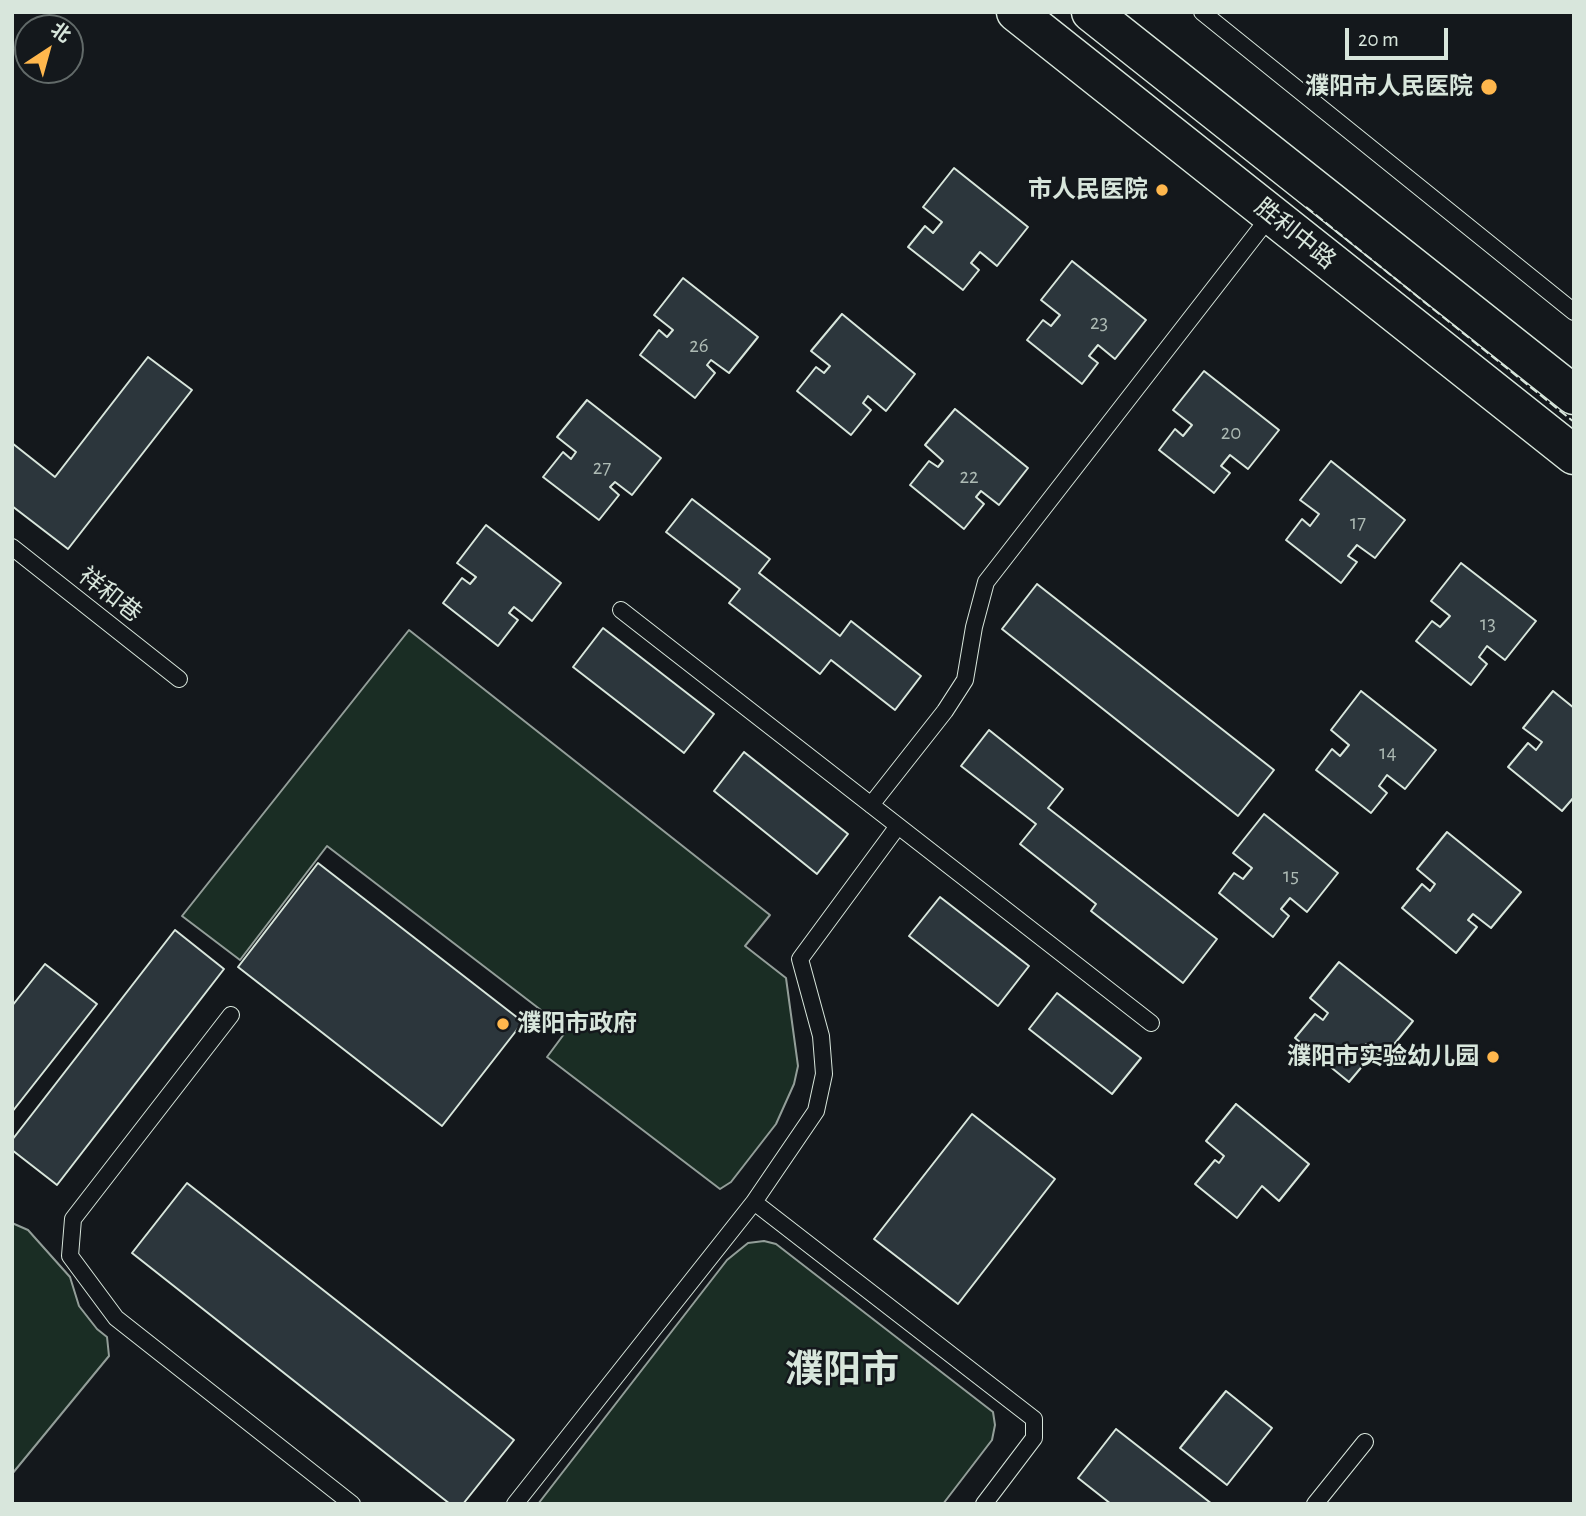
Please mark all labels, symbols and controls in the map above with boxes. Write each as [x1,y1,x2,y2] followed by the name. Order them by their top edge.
[14,14,84,84] north arrow
[1348,14,1451,58] scale bar
[47,20,74,46] text: 北
[1358,29,1399,50] text: 20 m
[1305,73,1473,101] place label: 濮阳市人民医院
[1479,77,1499,97] marker: 濮阳市人民医院
[1028,176,1148,204] place label: 市人民医院
[1154,182,1170,198] marker: 市人民医院
[1249,193,1341,275] street label: 胜利中路
[1090,310,1108,336] house number: 23
[689,333,709,359] house number: 26
[1221,420,1241,446] house number: 20
[593,455,611,481] house number: 27
[959,464,979,490] house number: 22
[1350,510,1366,536] house number: 17
[73,561,147,629] street label: 祥和巷
[1480,611,1496,637] house number: 13
[1379,740,1397,766] house number: 14
[1283,863,1299,889] house number: 15
[517,1010,637,1038] place label: 濮阳市政府
[495,1016,511,1032] marker: 濮阳市政府
[1287,1043,1479,1071] place label: 濮阳市实验幼儿园
[1485,1049,1501,1065] marker: 濮阳市实验幼儿园
[785,1348,899,1394] district label: 濮阳市

